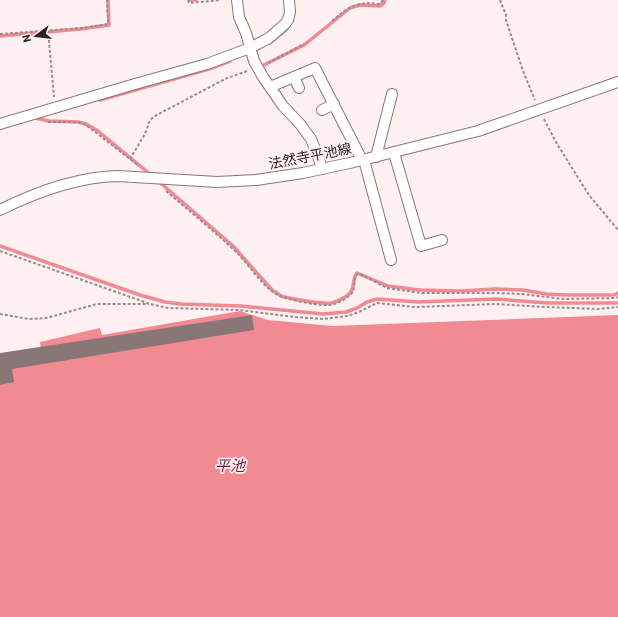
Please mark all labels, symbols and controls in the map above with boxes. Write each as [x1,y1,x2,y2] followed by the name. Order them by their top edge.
[16,16,56,56] north arrow
[19,33,33,44] text: N
[267,139,353,172] street label: 法然寺平池線
[215,456,247,474] water label: 平池

